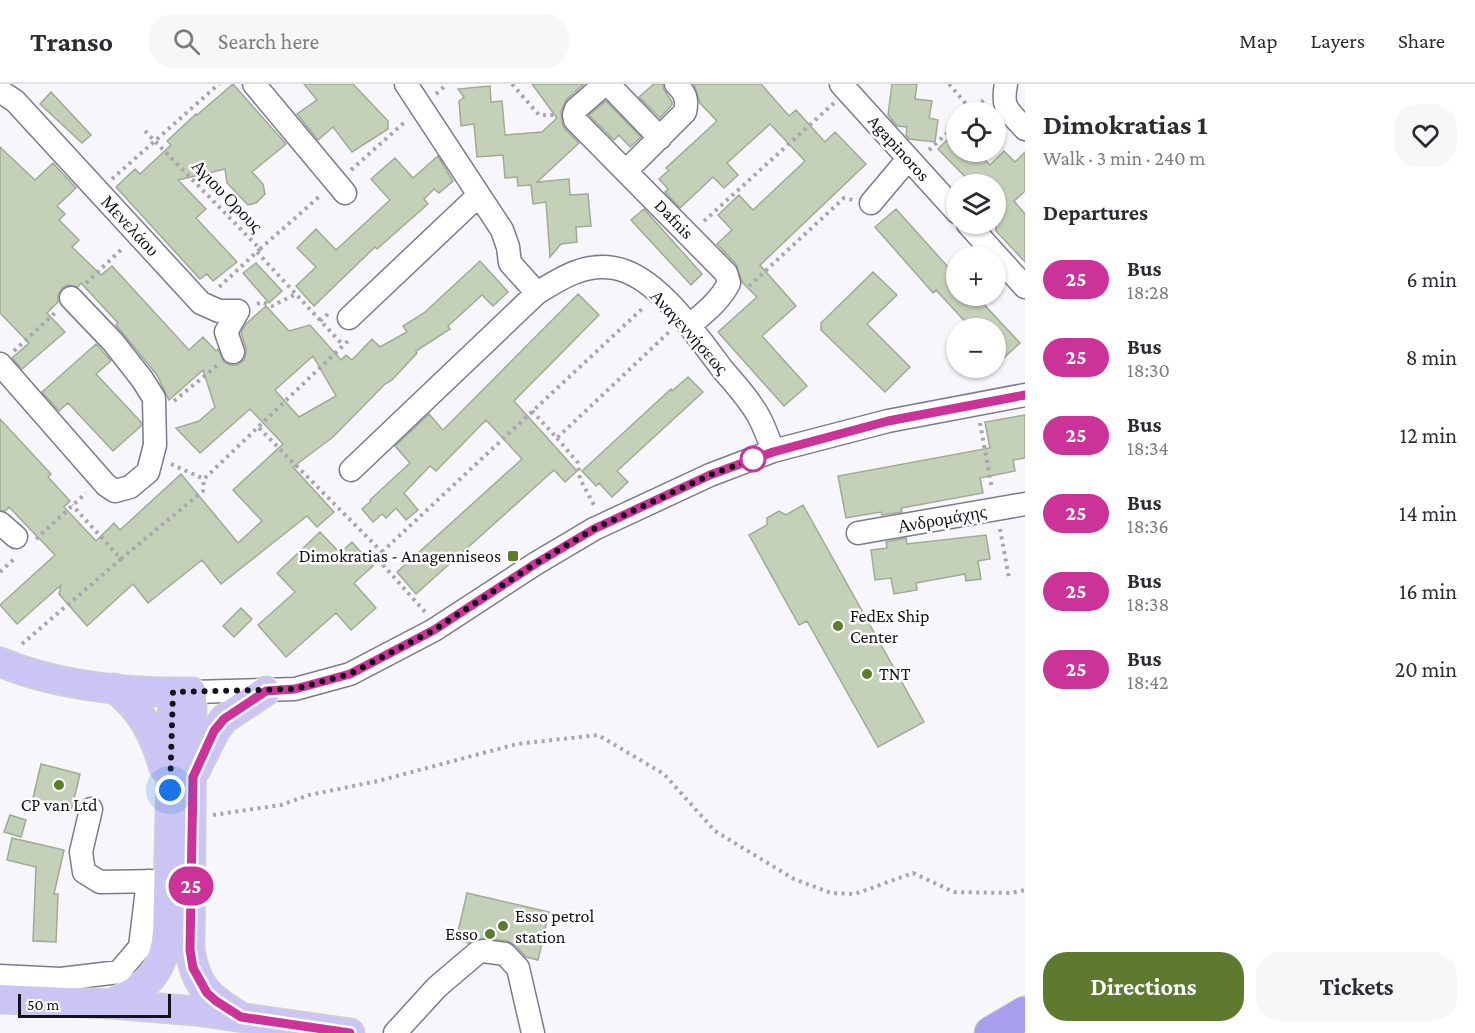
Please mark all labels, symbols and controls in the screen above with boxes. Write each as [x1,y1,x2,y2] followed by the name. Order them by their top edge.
[149,14,569,68] search box
[170,25,203,58] icon: search
[30,26,113,57] text: Transo
[218,29,319,54] text: Search here
[1239,29,1278,53] text: Map
[1311,29,1365,53] text: Layers
[1398,29,1445,53] text: Share
[946,102,1006,378] map controls
[946,102,1006,162] button: locate
[1394,104,1457,167] button: heart
[1043,109,1207,140] text: Dimokratias 1
[864,111,934,185] street label: Agapinoros
[1043,147,1205,169] text: Walk · 3 min · 240 m
[188,156,266,236] street label: Αγιου Ορους
[946,174,1006,234] button: layers
[97,192,163,260] street label: Μενελάου
[650,195,698,243] street label: Dafnis
[1043,200,1148,225] text: Departures
[946,246,1006,306] button: +
[1127,256,1161,281] text: Bus
[1066,267,1087,291] text: 25
[1406,267,1457,292] text: 6 min
[1127,281,1169,303] text: 18:28
[646,286,732,378] street label: Αναγεννήσεως
[946,318,1006,378] button: −
[1127,334,1161,359] text: Bus
[1066,345,1087,369] text: 25
[1406,345,1457,370] text: 8 min
[1127,359,1170,381] text: 18:30
[1127,412,1161,437] text: Bus
[1066,423,1087,447] text: 25
[1400,423,1457,448] text: 12 min
[1127,437,1169,459] text: 18:34
[740,446,766,472] unlabelled marker
[1127,490,1161,515] text: Bus
[896,501,988,537] street label: Ανδρομάχης
[1066,501,1087,525] text: 25
[1399,501,1457,526] text: 14 min
[1127,515,1169,537] text: 18:36
[299,546,501,566] place label: Dimokratias - Anagenniseos
[506,549,520,563] marker: Dimokratias - Anagenniseos
[1127,568,1161,593] text: Bus
[1066,579,1087,603] text: 25
[1399,579,1457,604] text: 16 min
[1127,593,1169,615] text: 18:38
[850,606,929,647] place label: FedEx Ship Center
[831,619,845,633] marker: FedEx Ship Center
[1127,646,1161,671] text: Bus
[1066,657,1087,681] text: 25
[1395,657,1457,682] text: 20 min
[879,664,911,684] place label: TNT
[860,667,874,681] marker: TNT
[1127,671,1169,693] text: 18:42
[155,775,185,805] your location
[52,778,66,792] marker: CP van Ltd
[21,795,98,815] place label: CP van Ltd
[164,866,218,906] line badge: 25
[181,874,202,898] text: 25
[515,906,594,947] place label: Esso petrol station
[496,919,510,933] marker: Esso petrol station
[445,924,478,944] place label: Esso
[483,927,497,941] marker: Esso
[1043,952,1244,1021] button: Directions
[1256,952,1457,1021] button: Tickets
[18,991,171,1018] scale bar
[27,996,59,1013] text: 50 m

